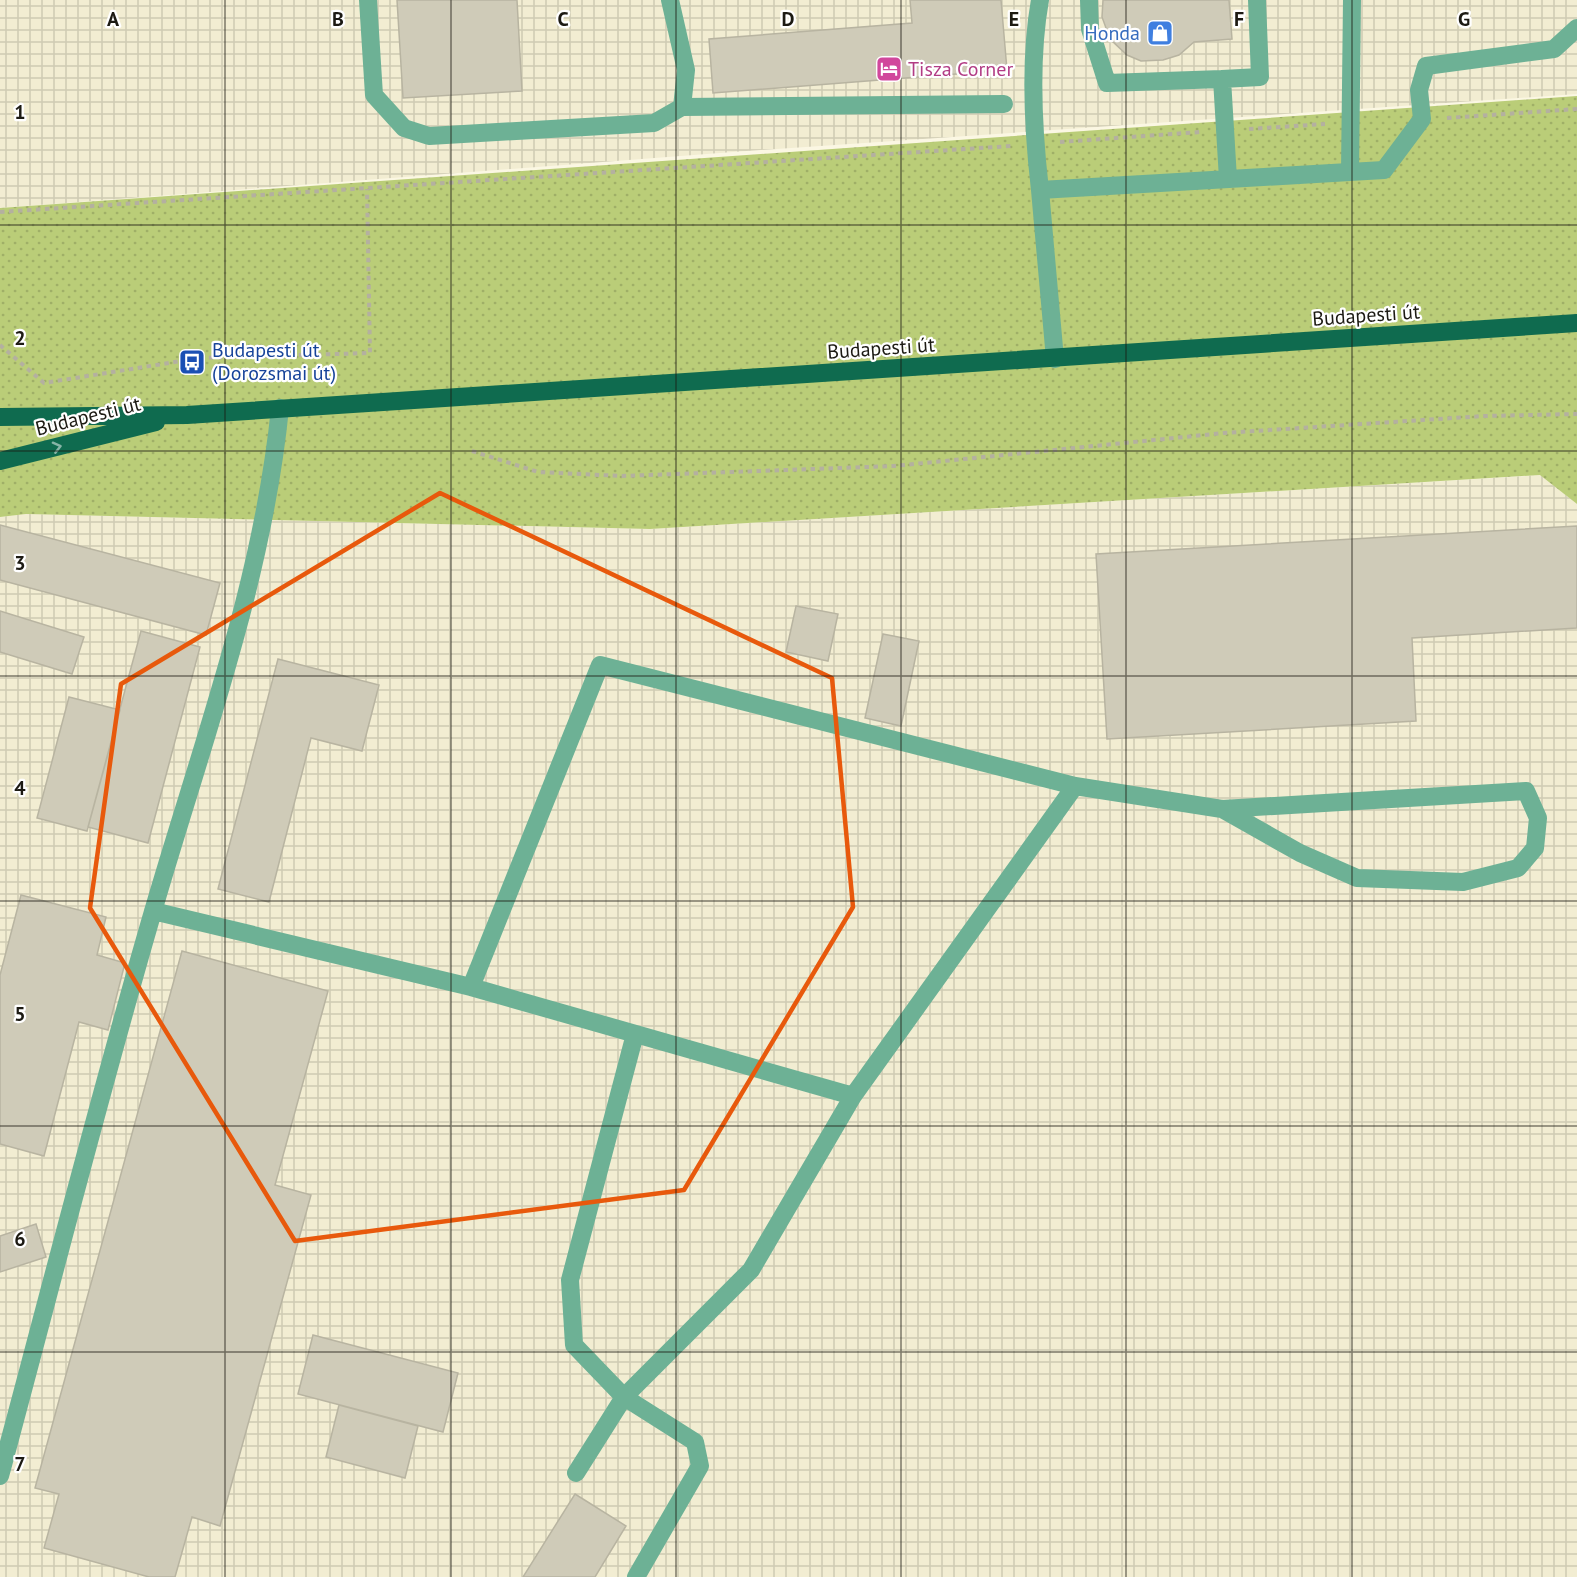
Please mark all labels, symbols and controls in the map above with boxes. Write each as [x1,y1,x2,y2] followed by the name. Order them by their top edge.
[107,6,120,32] text: A
[332,6,344,32] text: B
[557,6,569,32] text: C
[782,6,795,32] text: D
[1009,6,1019,32] text: E
[1234,6,1244,32] text: F
[1458,6,1470,32] text: G
[1145,18,1175,48] shop icon: Honda
[1084,20,1140,46] place label: Honda
[874,54,904,84] hotel icon: Tisza Corner
[908,56,1013,82] place label: Tisza Corner
[14,99,26,125] text: 1
[1311,298,1421,332] street label: Budapesti út
[14,325,26,351] text: 2
[826,331,936,365] street label: Budapesti út
[212,337,336,386] place label: Budapesti út (Dorozsmai út)
[177,347,207,377] bus stop icon: Budapesti út (Dorozsmai út)
[33,390,144,442] street label: Budapesti út
[52,441,62,454] one-way arrow
[14,550,26,576] text: 3
[14,775,26,801] text: 4
[14,1001,26,1027] text: 5
[14,1226,26,1252] text: 6
[14,1451,26,1477] text: 7

